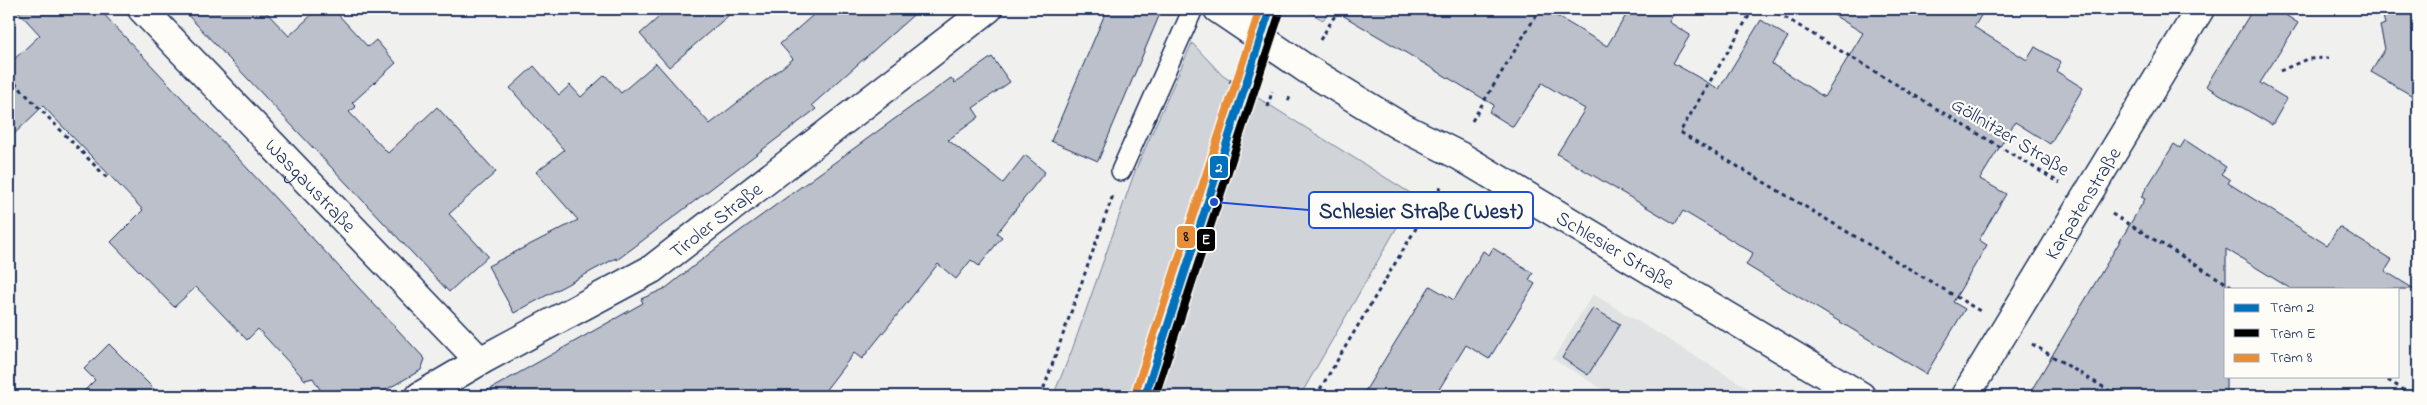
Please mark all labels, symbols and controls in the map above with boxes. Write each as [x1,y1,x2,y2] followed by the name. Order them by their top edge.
[1945,91,2075,185] street label: Göllnitzer Straße
[257,133,362,240] street label: Wasgaustraße
[2039,142,2130,266] street label: Karpatenstraße
[1209,155,1229,179] line badge: 2
[1215,158,1223,179] text: 2
[665,176,770,267] street label: Tiroler Straße
[1309,192,1533,228] callout: Schlesier Straße (West)
[1319,198,1524,228] text: Schlesier Straße (West)
[1550,205,1679,298] street label: Schlesier Straße
[1176,225,1196,249] line badge: 8
[1182,227,1189,248] text: 8
[1196,228,1216,252] line badge: E
[1202,230,1211,251] text: E
[2224,288,2400,378] legend
[2270,297,2315,319] text: Tram 2
[2270,323,2316,345] text: Tram E
[2270,347,2313,369] text: Tram 8

